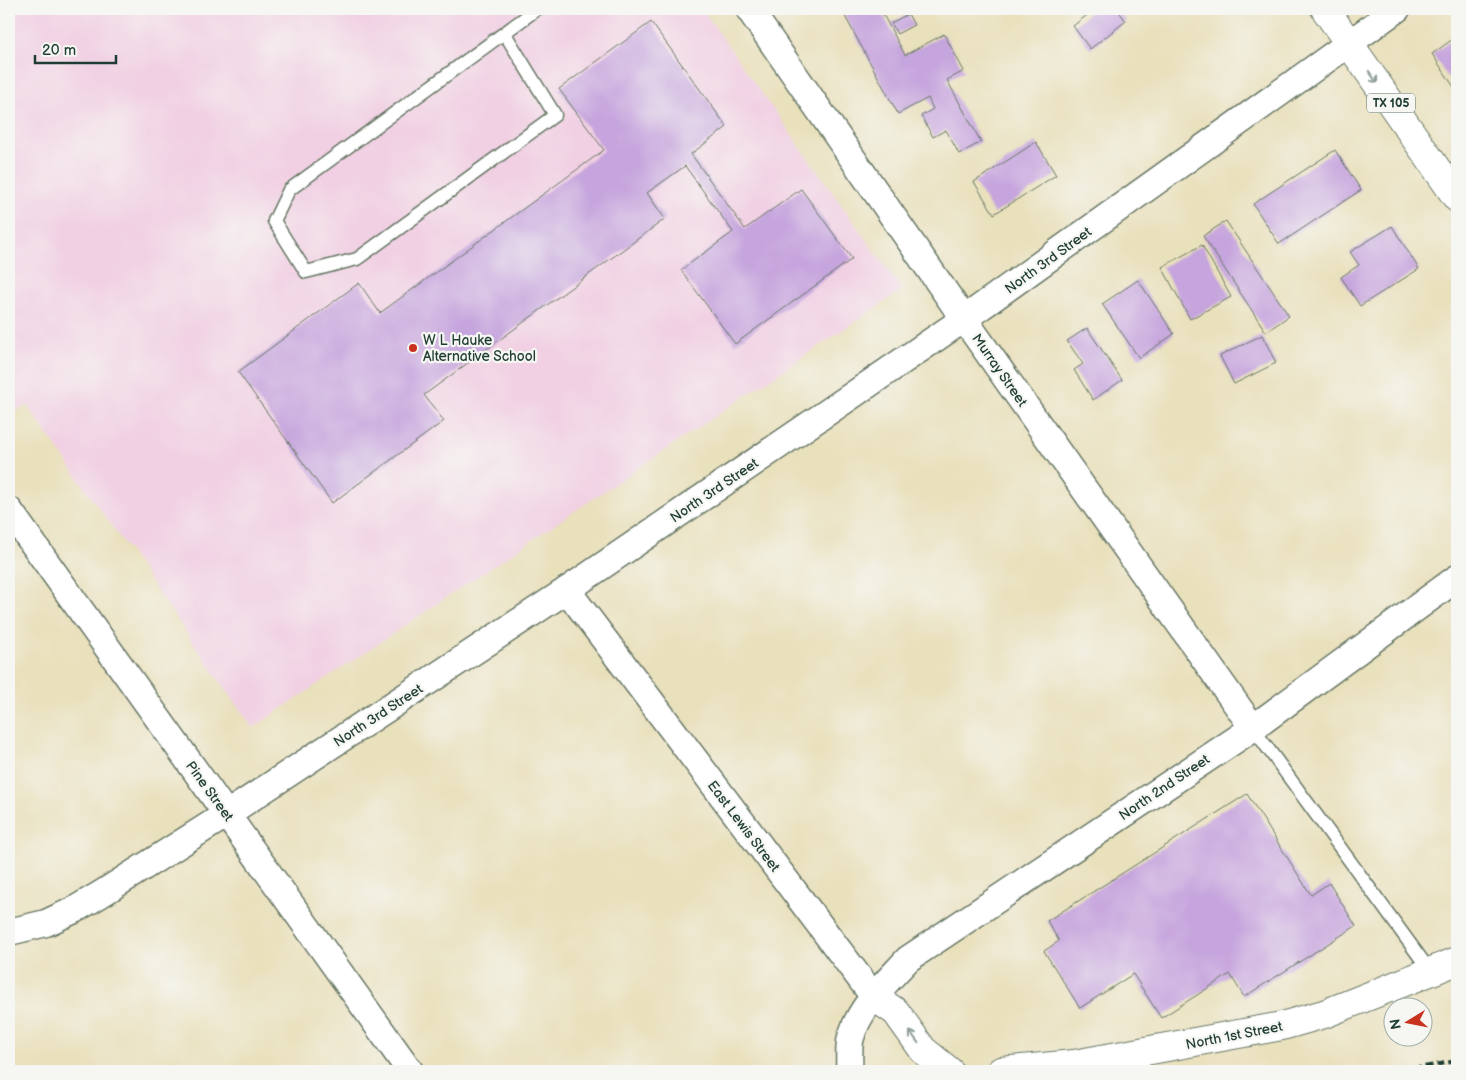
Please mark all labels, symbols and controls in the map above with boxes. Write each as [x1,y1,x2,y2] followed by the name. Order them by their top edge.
[35,32,116,64] scale bar
[42,41,76,60] text: 20 m
[1368,70,1378,84] one-way arrow
[1367,94,1415,112] road number: TX 105
[1002,223,1095,298] street label: North 3rd Street
[968,331,1031,411] street label: Murray Street
[423,332,536,365] place label: W L Hauke Alternative School
[407,342,419,354] marker: W L Hauke Alternative School
[667,454,762,526] street label: North 3rd Street
[331,680,427,751] street label: North 3rd Street
[1116,750,1213,824] street label: North 2nd Street
[182,758,238,825] street label: Pine Street
[704,777,784,876] street label: East Lewis Street
[1384,998,1434,1048] north arrow
[1184,1018,1285,1053] street label: North 1st Street
[1386,1018,1405,1031] text: N
[909,1031,919,1045] one-way arrow

